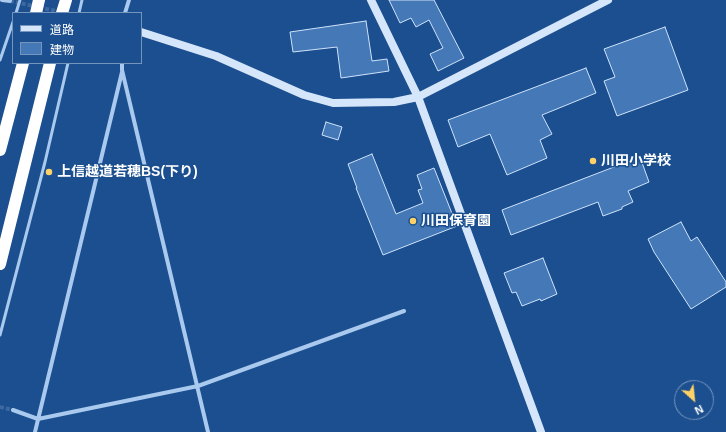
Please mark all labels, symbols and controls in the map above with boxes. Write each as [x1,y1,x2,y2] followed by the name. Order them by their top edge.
[12,12,142,64] legend
[50,23,74,37] text: 道路
[50,43,74,57] text: 建物
[601,153,671,169] place label: 川田小学校
[588,156,598,166] marker: 川田小学校
[57,164,198,180] place label: 上信越道若穂BS(下り)
[44,167,54,177] marker: 上信越道若穂BS(下り)
[421,213,491,229] place label: 川田保育園
[408,216,418,226] marker: 川田保育園
[674,380,714,420] north arrow
[693,403,705,417] text: N

